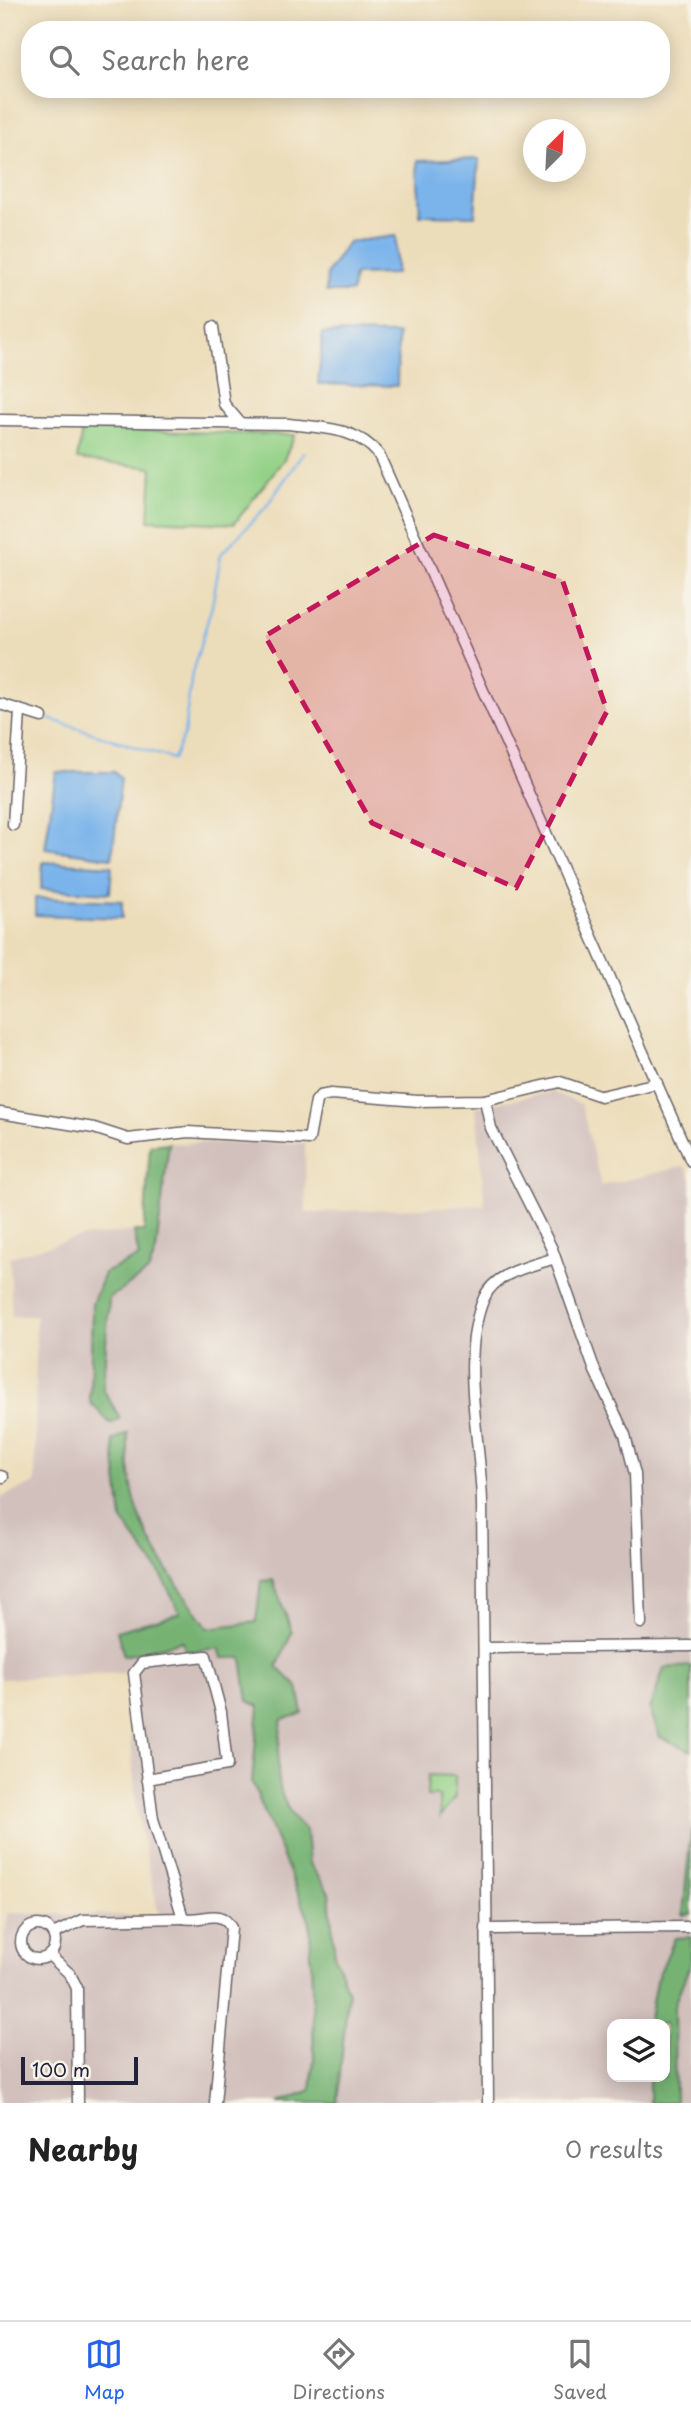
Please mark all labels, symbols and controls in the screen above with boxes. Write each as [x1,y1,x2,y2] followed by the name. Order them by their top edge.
[21,21,670,98] search box
[101,40,250,79] text: Search here
[45,41,83,79] icon: search
[523,119,586,182] north arrow
[607,2019,670,2082] map controls
[607,2019,670,2082] button: layers
[21,2054,138,2086] scale bar
[32,2055,90,2083] text: 100 m
[28,2126,138,2171] text: Nearby
[565,2131,663,2166] text: 0 results
[84,2335,125,2405] tab: Map
[293,2335,385,2405] tab: Directions
[553,2335,607,2405] tab: Saved

